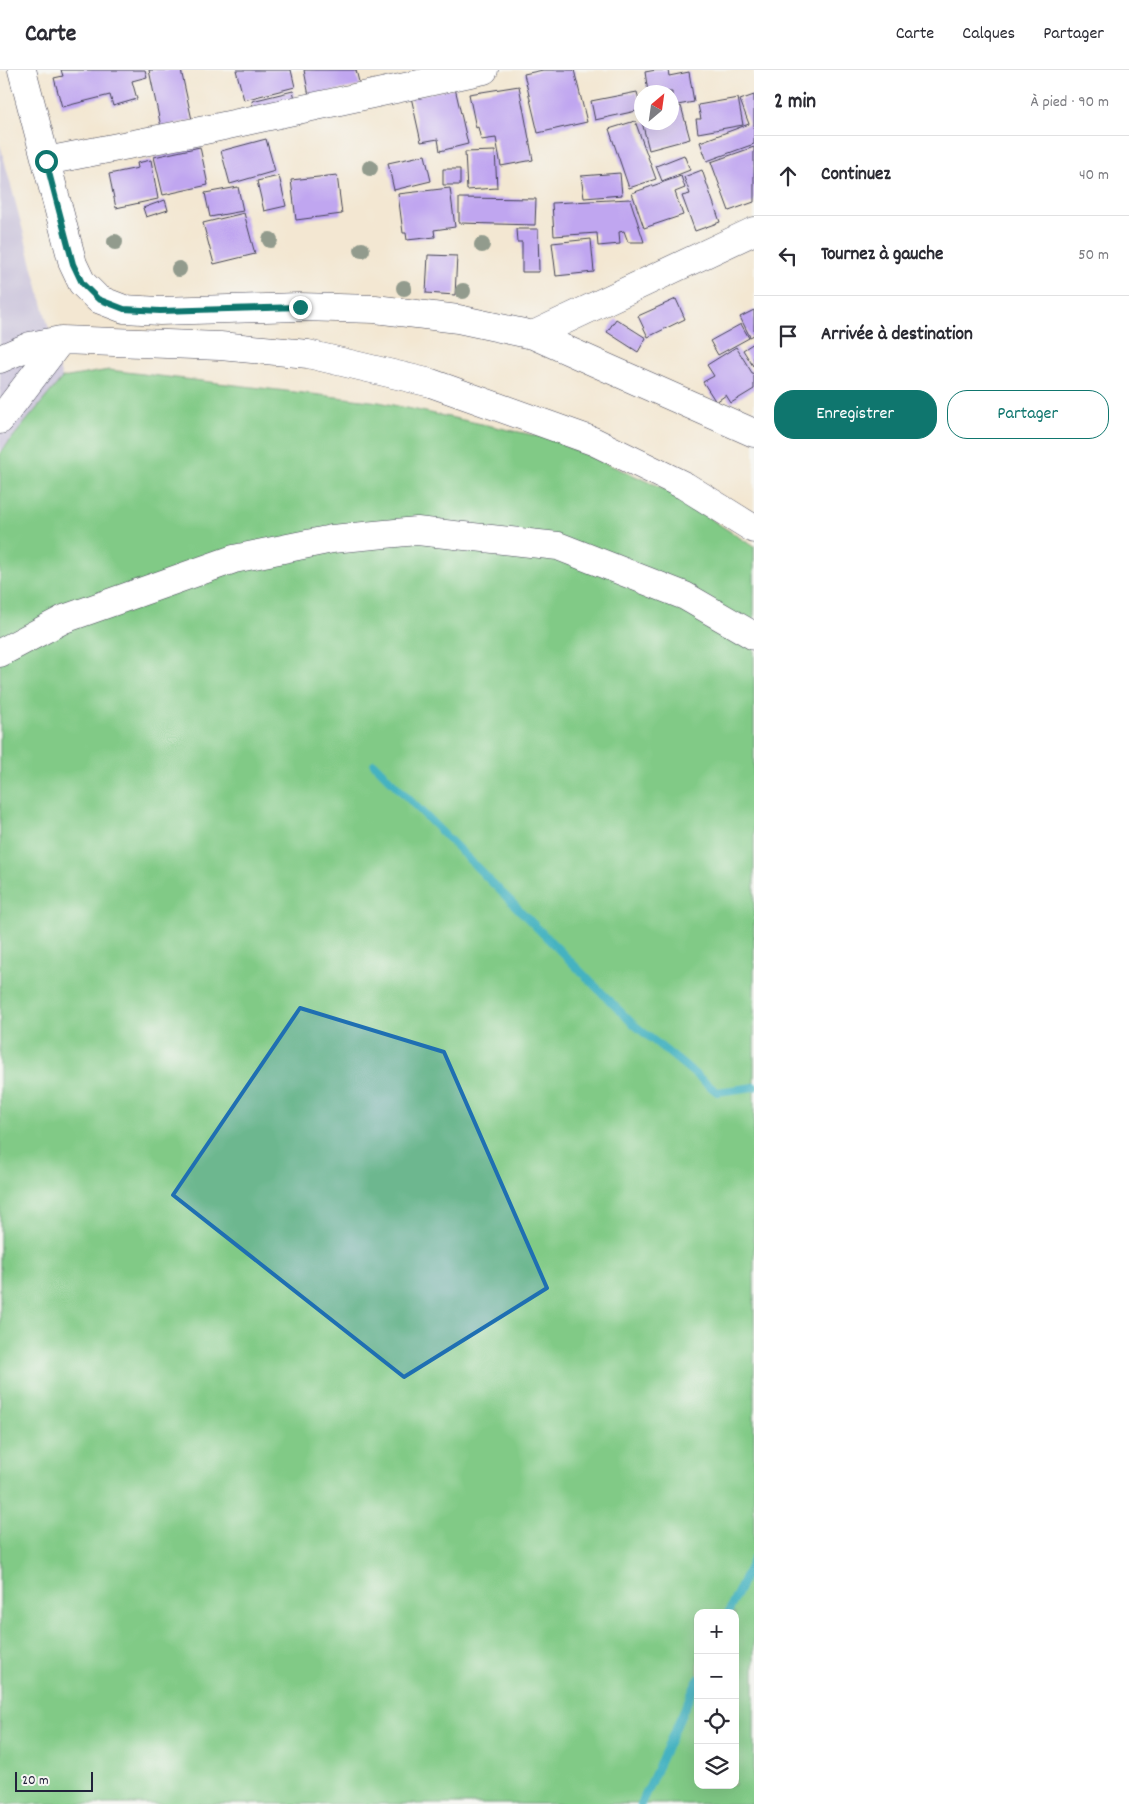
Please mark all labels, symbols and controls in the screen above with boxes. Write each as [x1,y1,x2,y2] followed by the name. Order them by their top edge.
[25,18,76,52] text: Carte
[896,22,934,47] text: Carte
[962,22,1015,47] text: Calques
[1043,22,1104,47] text: Partager
[634,85,679,130] north arrow
[774,88,816,118] text: 2 min
[1031,91,1109,114] text: À pied · 90 m
[35,150,58,173] route start
[774,162,802,190] icon: ahead
[821,162,891,189] text: Continuez
[1079,164,1109,187] text: 40 m
[774,242,802,270] icon: left
[821,242,943,269] text: Tournez à gauche
[1078,244,1109,267] text: 50 m
[289,296,312,319] route end
[774,322,802,350] icon: arrive
[821,322,973,349] text: Arrivée à destination
[774,390,937,439] button: Enregistrer
[947,390,1109,439] button: Partager
[694,1609,739,1789] map controls
[694,1609,739,1654] button: +
[694,1654,739,1699] button: −
[694,1699,739,1744] button: locate
[694,1744,739,1789] button: layers
[15,1769,92,1792] scale bar
[22,1771,49,1791] text: 20 m

